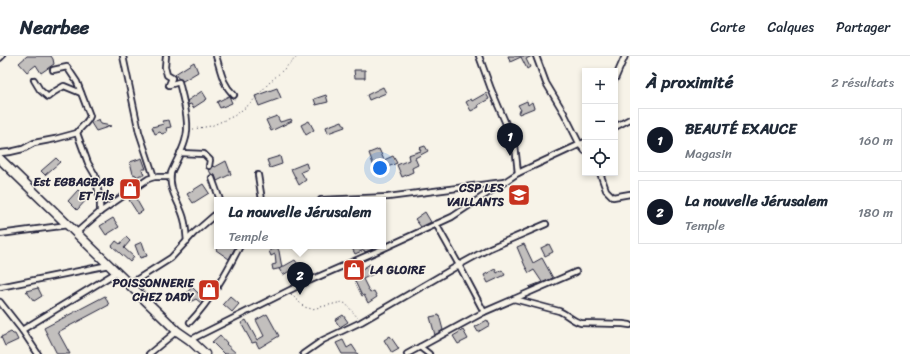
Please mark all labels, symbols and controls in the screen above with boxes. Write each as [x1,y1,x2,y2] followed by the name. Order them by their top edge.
[20,11,89,44] text: Nearbee
[711,15,745,40] text: Carte
[767,15,814,40] text: Calques
[836,15,890,40] text: Partager
[646,67,733,97] text: À proximité
[582,68,618,176] map controls
[582,68,618,104] button: +
[831,71,894,94] text: 2 résultats
[582,104,618,140] button: −
[685,116,797,142] text: BEAUTÉ EXAUCE
[497,123,523,156] pin: 1
[657,129,663,152] text: 1
[858,129,893,152] text: 160 m
[582,140,618,176] button: locate
[685,142,732,165] text: Magasin
[370,158,390,178] your location
[33,171,114,207] place label: Est EGBAGBAB ET Fils
[117,176,143,202] shop icon: Est EGBAGBAB ET Fils
[447,177,505,213] place label: CSP LES VAILLANTS
[506,182,532,208] school or university icon: CSP LES VAILLANTS
[685,188,828,214] text: La nouvelle Jérusalem
[214,197,386,249] popup
[228,199,372,225] text: La nouvelle Jérusalem
[656,201,664,224] text: 2
[858,201,893,224] text: 180 m
[685,214,725,237] text: Temple
[228,225,268,248] text: Temple
[341,257,367,283] shop icon: LA GLOIRE
[370,259,426,281] place label: LA GLOIRE
[287,262,313,295] pin: 2
[113,272,195,308] place label: POISSONNERIE CHEZ DADY
[196,277,222,303] shop icon: POISSONNERIE CHEZ DADY

